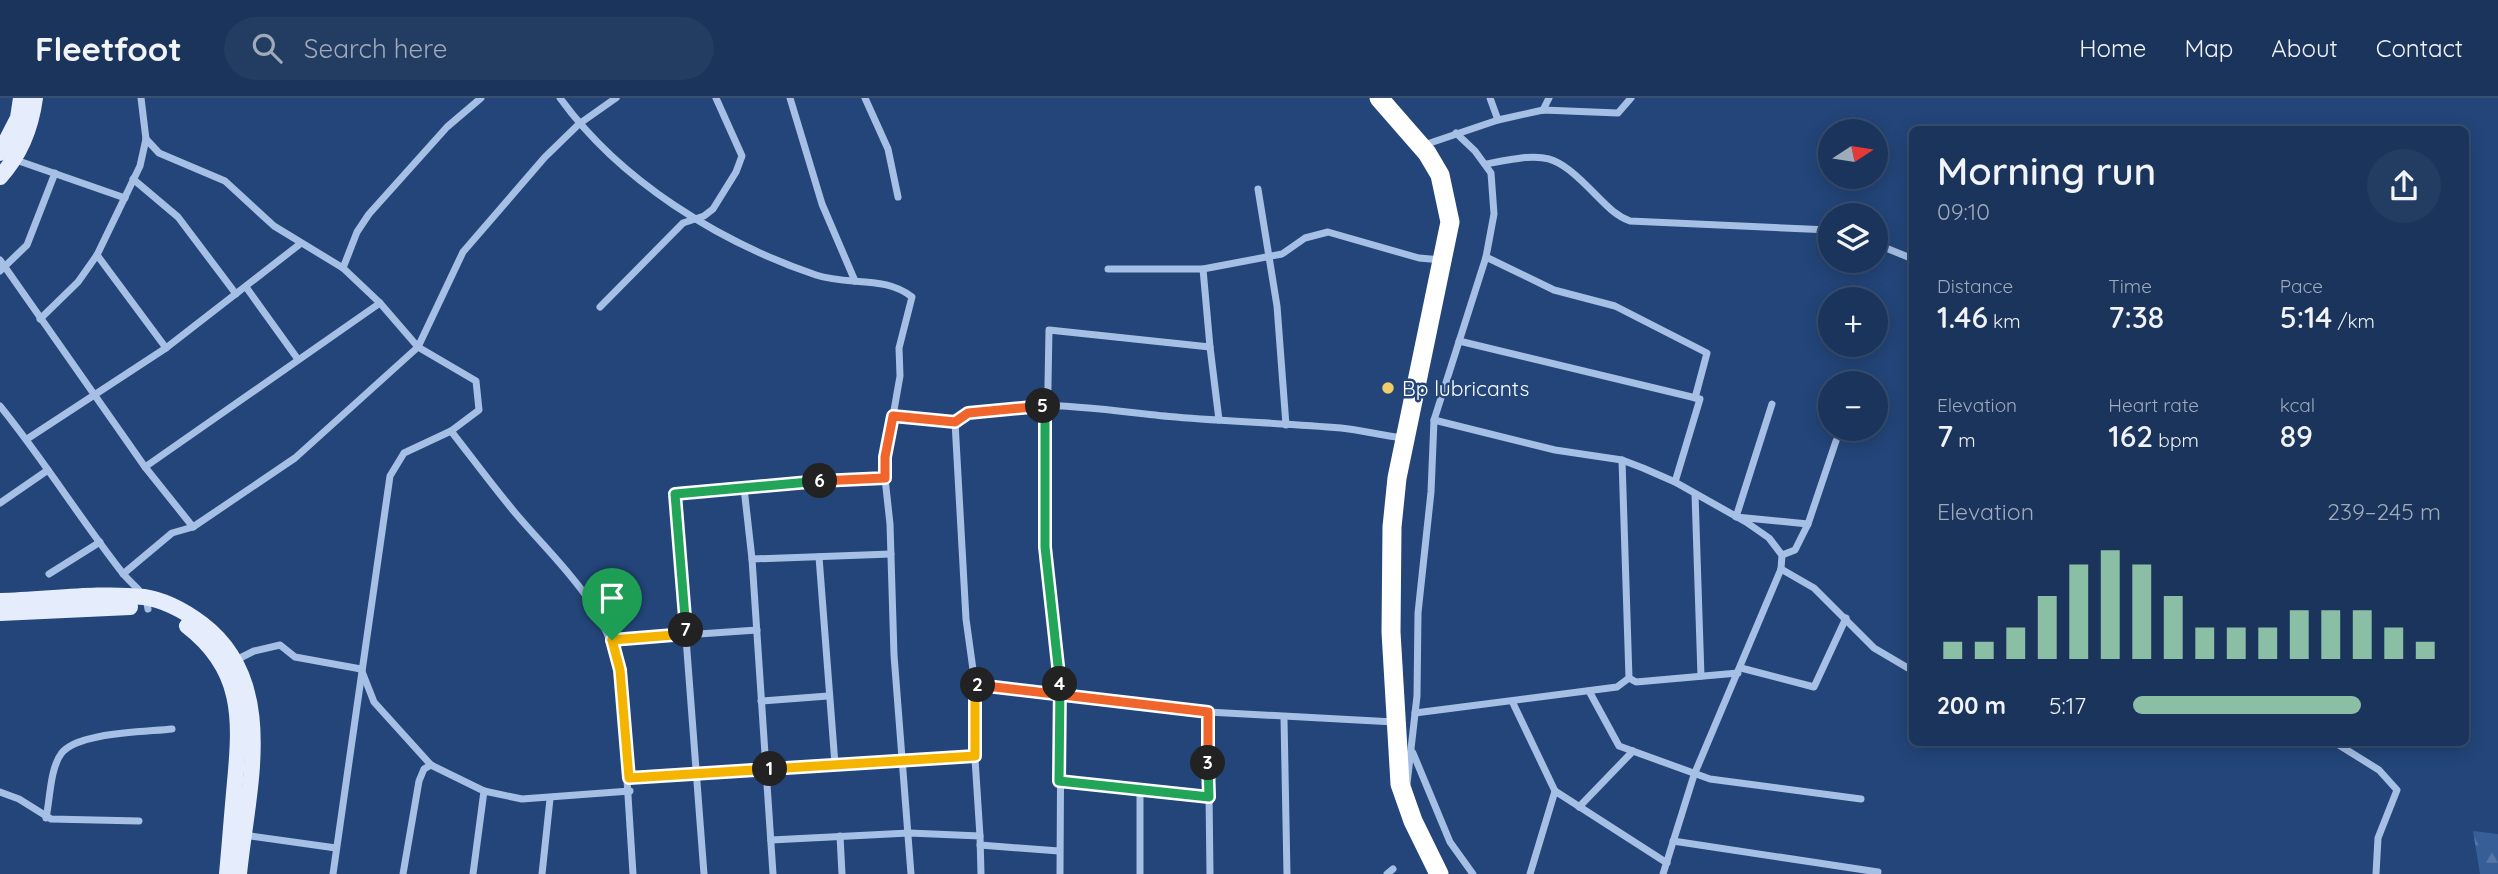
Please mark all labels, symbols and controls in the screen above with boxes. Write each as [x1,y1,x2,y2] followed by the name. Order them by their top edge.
[224,17,714,80] search box
[35,28,182,69] text: Fleetfoot
[248,29,286,67] icon: search
[304,32,447,65] text: Search here
[2079,33,2146,63] text: Home
[2184,33,2233,63] text: Map
[2271,33,2338,63] text: About
[2376,33,2463,63] text: Contact
[1818,119,1888,189] north arrow
[1818,119,1888,441] map controls
[1937,147,2156,195] text: Morning run
[2367,149,2441,223] button: share
[1937,197,1990,226] text: 09:10
[1818,203,1888,273] button: layers
[1937,274,2013,298] text: Distance
[2108,274,2152,298] text: Time
[2280,274,2323,298] text: Pace
[1818,287,1888,357] button: +
[1937,298,1988,336] text: 1.46
[2108,298,2164,336] text: 7:38
[2280,298,2332,336] text: 5:14
[1988,309,2021,333] text: km
[2332,309,2375,333] text: /km
[1818,371,1888,441] button: −
[1402,375,1529,401] place label: Bp lubricants
[1380,380,1396,396] marker: Bp lubricants
[1026,388,1060,424] pin: 5
[1037,393,1048,417] text: 5
[1937,393,2017,417] text: Elevation
[2108,393,2199,417] text: Heart rate
[2280,393,2315,417] text: kcal
[1937,417,1953,455] text: 7
[2108,417,2153,455] text: 162
[2280,417,2313,455] text: 89
[1953,428,1976,452] text: m
[2153,428,2199,452] text: bpm
[802,464,838,498] pin: 6
[814,468,825,492] text: 6
[1937,497,2034,526] text: Elevation
[2327,497,2441,526] text: 239–245 m
[582,568,642,640] pin
[593,579,631,617] icon: arrive
[668,612,704,648] pin: 7
[680,617,691,641] text: 7
[1042,666,1078,702] pin: 4
[960,668,996,702] pin: 2
[1054,671,1065,695] text: 4
[972,672,983,696] text: 2
[1937,691,2006,720] text: 200 m
[2049,691,2086,720] text: 5:17
[1190,746,1226,780] pin: 3
[1202,750,1213,774] text: 3
[752,752,788,786] pin: 1
[766,756,773,780] text: 1

